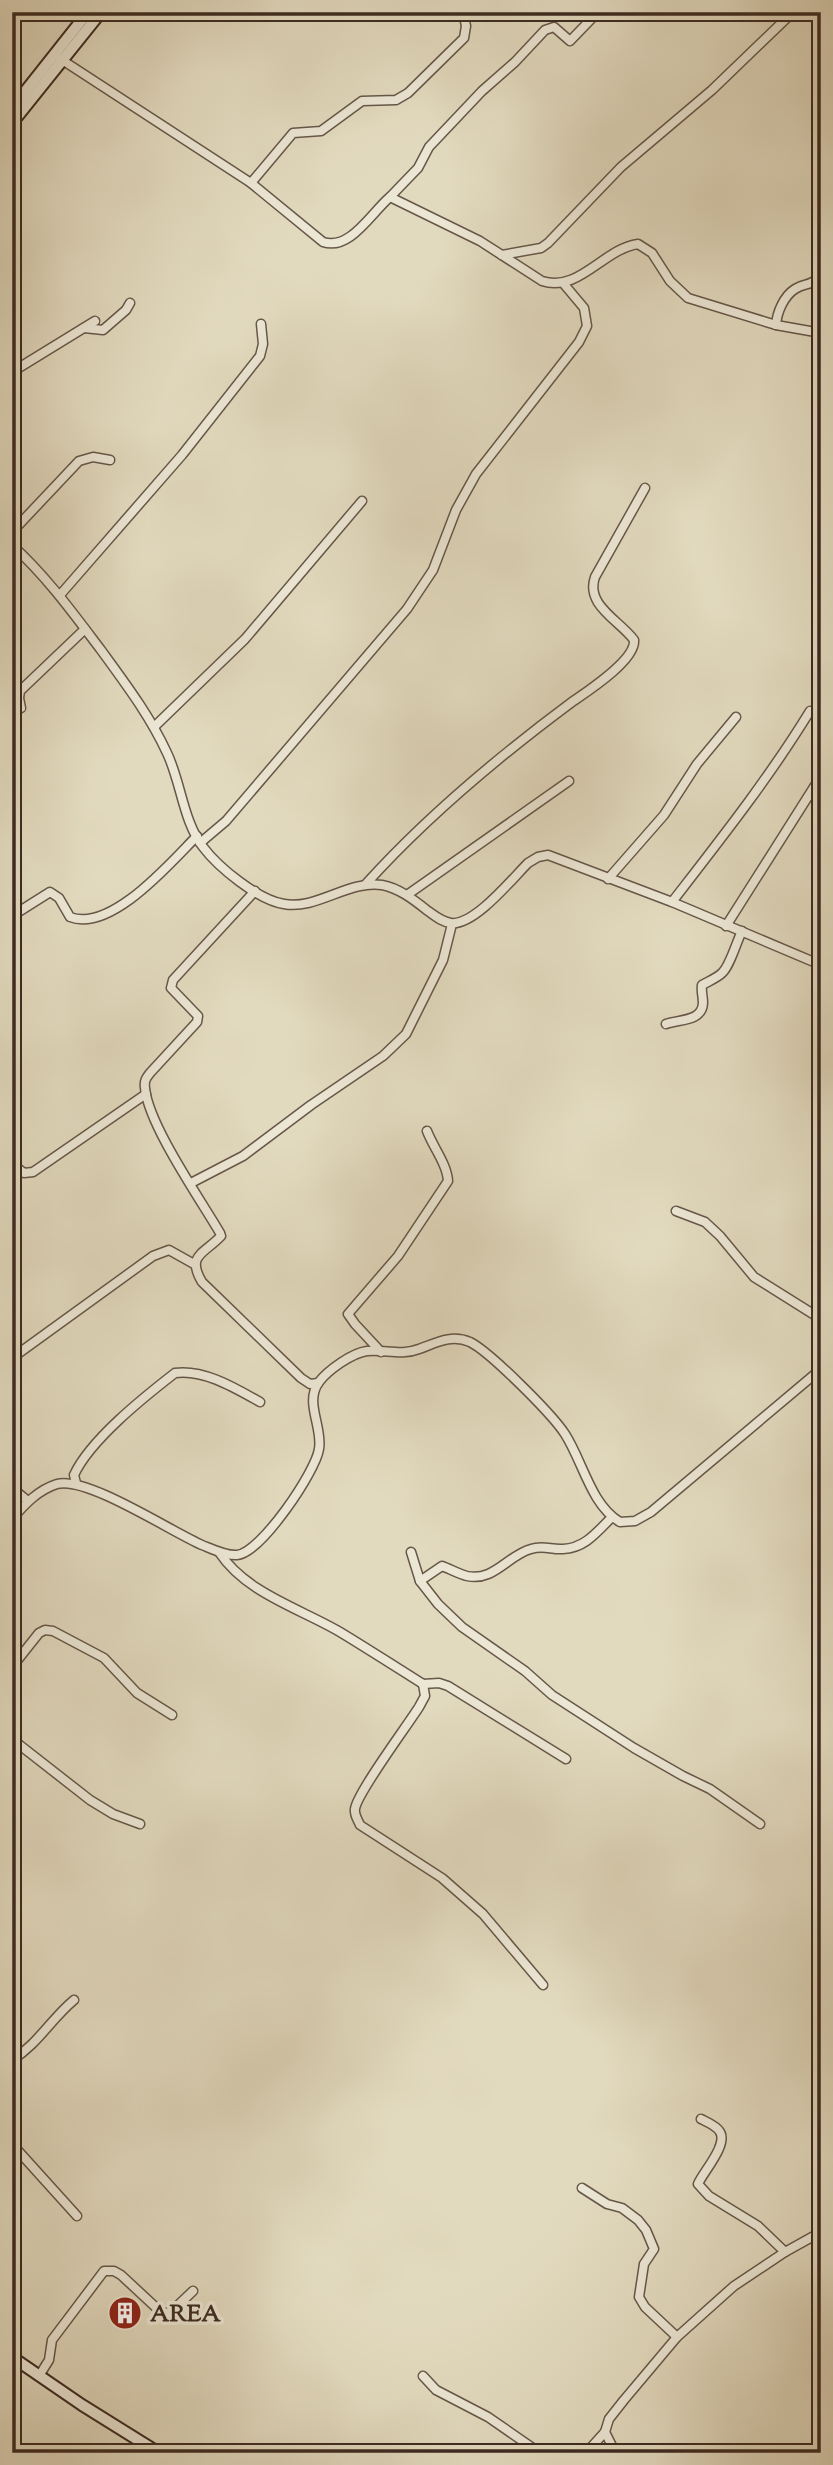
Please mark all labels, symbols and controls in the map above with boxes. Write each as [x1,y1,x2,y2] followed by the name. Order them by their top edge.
[106,2294,144,2332] building icon: AREA
[150,2298,221,2332] place label: AREA

